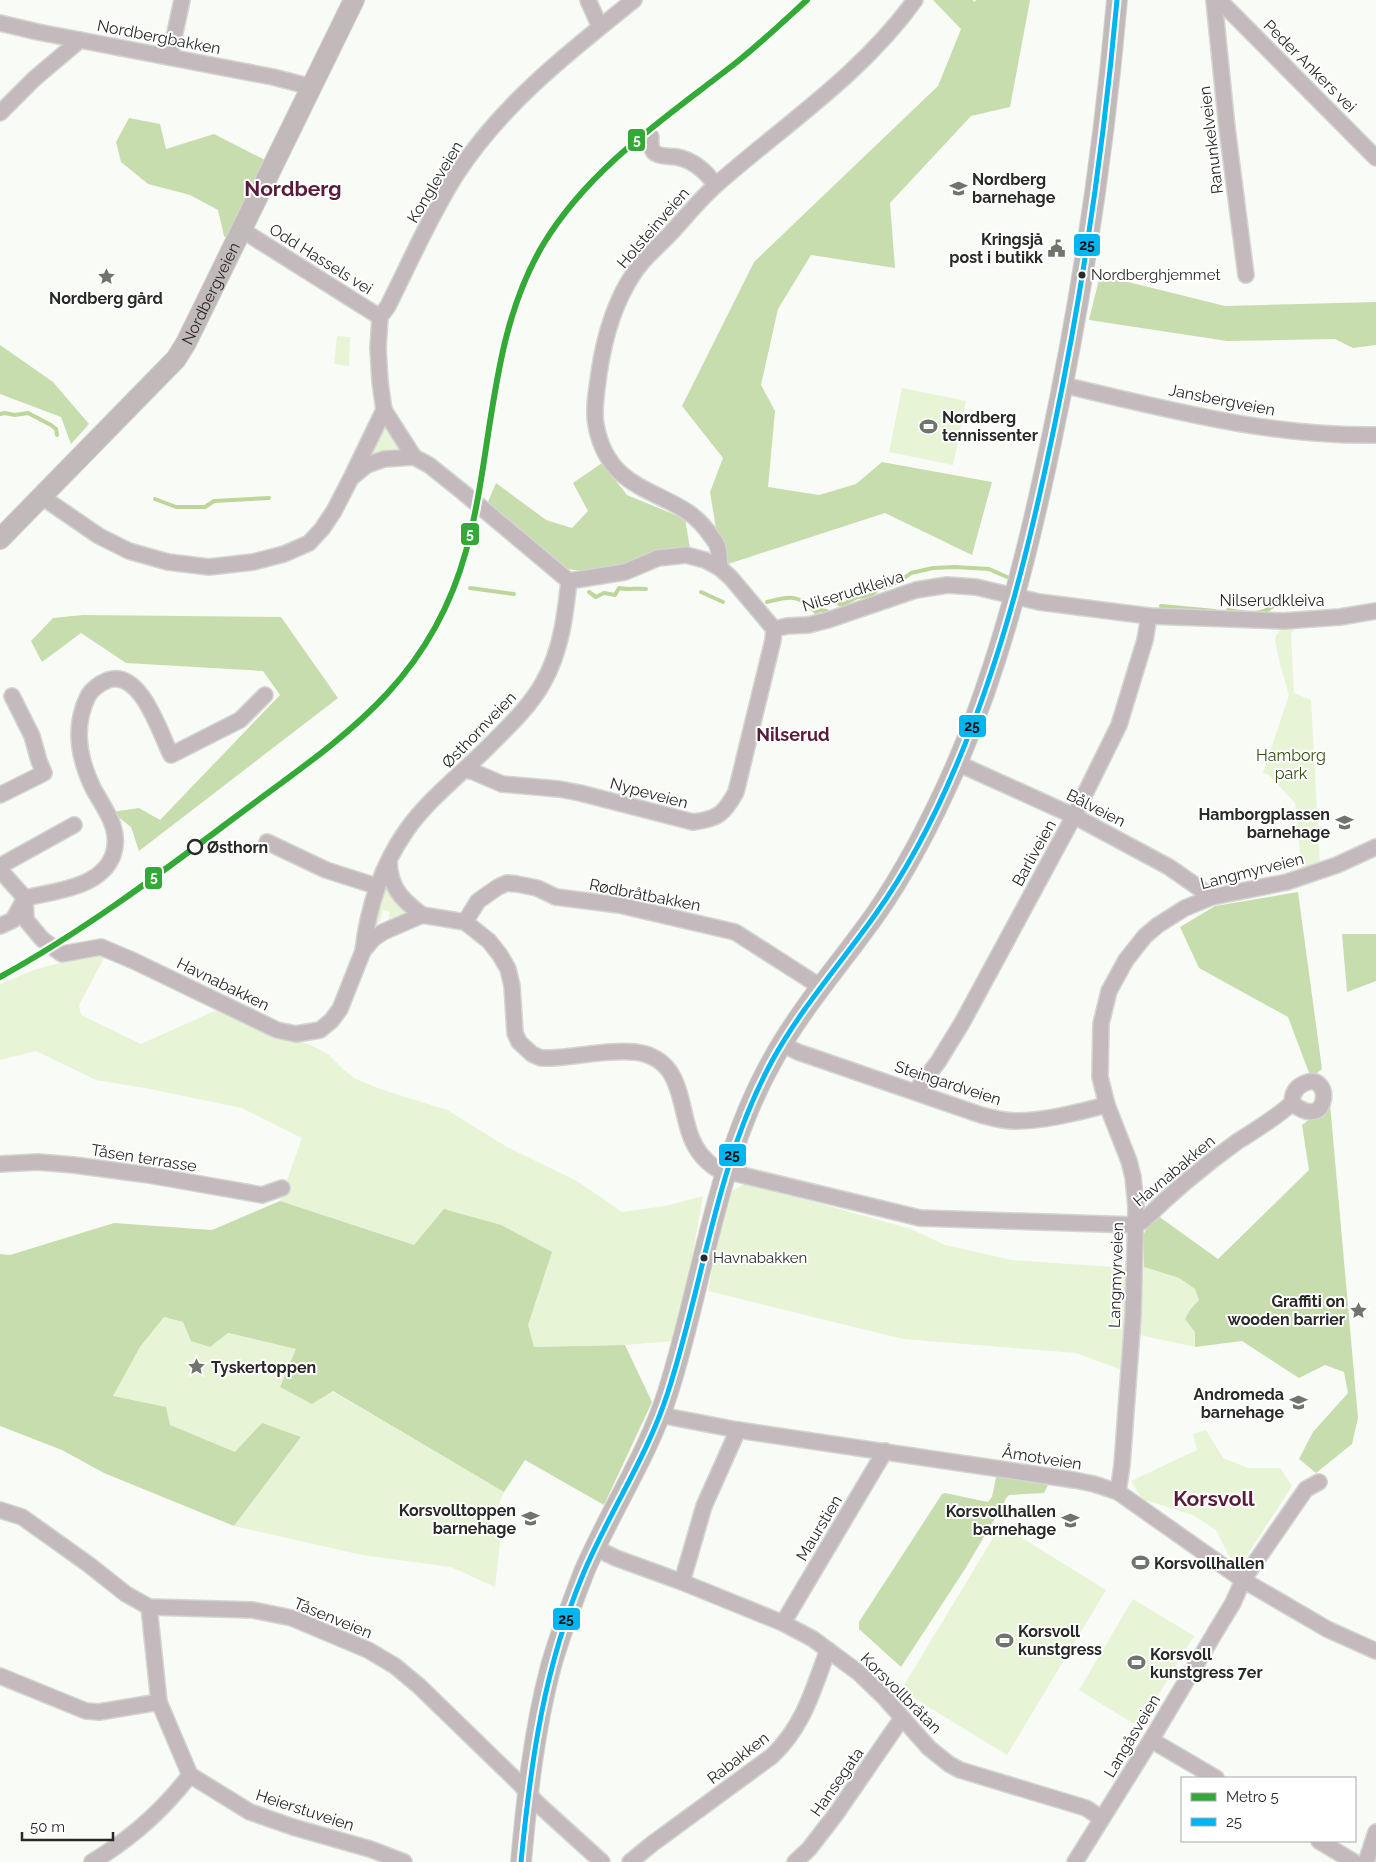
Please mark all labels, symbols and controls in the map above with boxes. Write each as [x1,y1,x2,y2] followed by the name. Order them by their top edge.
[96,16,222,58] street label: Nordbergbakken
[1260,16,1360,116] street label: Peder Ankers vei
[1195,85,1227,195] street label: Ranunkelveien
[627,128,646,152] line badge: 5
[633,132,641,148] text: 5
[403,138,467,226] street label: Kongleveien
[972,170,1056,207] place label: Nordberg barnehage
[244,176,342,201] district label: Nordberg
[948,178,968,198] school or university icon: Nordberg barnehage
[613,184,693,272] street label: Holsteinveien
[266,220,376,298] street label: Odd Hassels vei
[949,230,1043,267] place label: Kringsjå post i butikk
[1073,233,1101,257] line badge: 25
[1079,237,1095,253] text: 25
[1047,238,1067,258] public building icon: Kringsjå post i butikk
[177,239,243,348] street label: Nordbergveien
[1091,266,1220,284] place label: Nordberghjemmet
[96,267,116,287] place icon: Nordberg gård
[1077,270,1087,280] marker: Nordberghjemmet
[49,289,163,308] place label: Nordberg gård
[1167,380,1277,420] street label: Jansbergveien
[942,408,1038,445] place label: Nordberg tennissenter
[918,416,938,436] sports icon: Nordberg tennissenter
[460,522,480,546] line badge: 5
[466,526,474,542] text: 5
[800,567,906,615] street label: Nilserudkleiva
[1219,591,1325,610] street label: Nilserudkleiva
[438,688,520,772] street label: Østhornveien
[958,714,987,738] line badge: 25
[964,718,980,734] text: 25
[756,724,830,745] district label: Nilserud
[1256,746,1326,783] park label: Hamborg park
[608,773,690,813] street label: Nypeveien
[1063,785,1129,831] street label: Bålveien
[1199,805,1330,842] place label: Hamborgplassen barnehage
[1334,813,1354,833] school or university icon: Hamborgplassen barnehage
[1008,817,1060,889] street label: Barliveien
[207,838,268,857] place label: Østhorn
[187,839,203,855] marker: Østhorn
[1198,849,1306,893] street label: Langmyrveien
[144,866,163,890] line badge: 5
[150,869,158,885] text: 5
[588,875,702,915] street label: Rødbråtbakken
[174,953,272,1015] street label: Havnabakken
[892,1057,1004,1109] street label: Steingardveien
[1129,1131,1219,1211] street label: Havnabakken
[90,1140,198,1176] street label: Tåsen terrasse
[718,1143,747,1167] line badge: 25
[724,1147,740,1163] text: 25
[1105,1222,1127,1328] street label: Langmyrveien
[713,1249,807,1267] place label: Havnabakken
[699,1253,709,1263] marker: Havnabakken
[1228,1292,1345,1329] place label: Graffiti on wooden barrier
[1349,1300,1369,1320] place icon: Graffiti on wooden barrier
[187,1357,207,1377] place icon: Tyskertoppen
[211,1358,316,1377] place label: Tyskertoppen
[1193,1385,1284,1422] place label: Andromeda barnehage
[1288,1393,1308,1413] school or university icon: Andromeda barnehage
[1001,1441,1083,1474] street label: Åmotveien
[1173,1486,1255,1511] district label: Korsvoll
[792,1492,846,1564] street label: Maurstien
[399,1501,516,1538] place label: Korsvolltoppen barnehage
[946,1502,1056,1539] place label: Korsvollhallen barnehage
[520,1509,540,1529] school or university icon: Korsvolltoppen barnehage
[1060,1510,1080,1530] school or university icon: Korsvollhallen barnehage
[1130,1553,1150,1573] sports icon: Korsvollhallen
[1154,1554,1264,1573] place label: Korsvollhallen
[291,1594,375,1642] street label: Tåsenveien
[552,1607,581,1631] line badge: 25
[558,1611,574,1627] text: 25
[1018,1622,1102,1659] place label: Korsvoll kunstgress
[994,1630,1014,1650] sports icon: Korsvoll kunstgress
[1150,1645,1263,1682] place label: Korsvoll kunstgress 7er
[857,1649,945,1737] street label: Korsvollbråtan
[1126,1653,1146,1673] sports icon: Korsvoll kunstgress 7er
[1100,1691,1164,1781] street label: Langåsveien
[703,1728,773,1788] street label: Rabakken
[806,1744,868,1820] street label: Hansegata
[1181,1777,1356,1842] legend
[254,1785,356,1835] street label: Heierstuveien
[1226,1788,1279,1806] text: Metro 5
[22,1810,114,1842] scale bar
[1226,1813,1242,1831] text: 25
[30,1818,65,1836] text: 50 m

